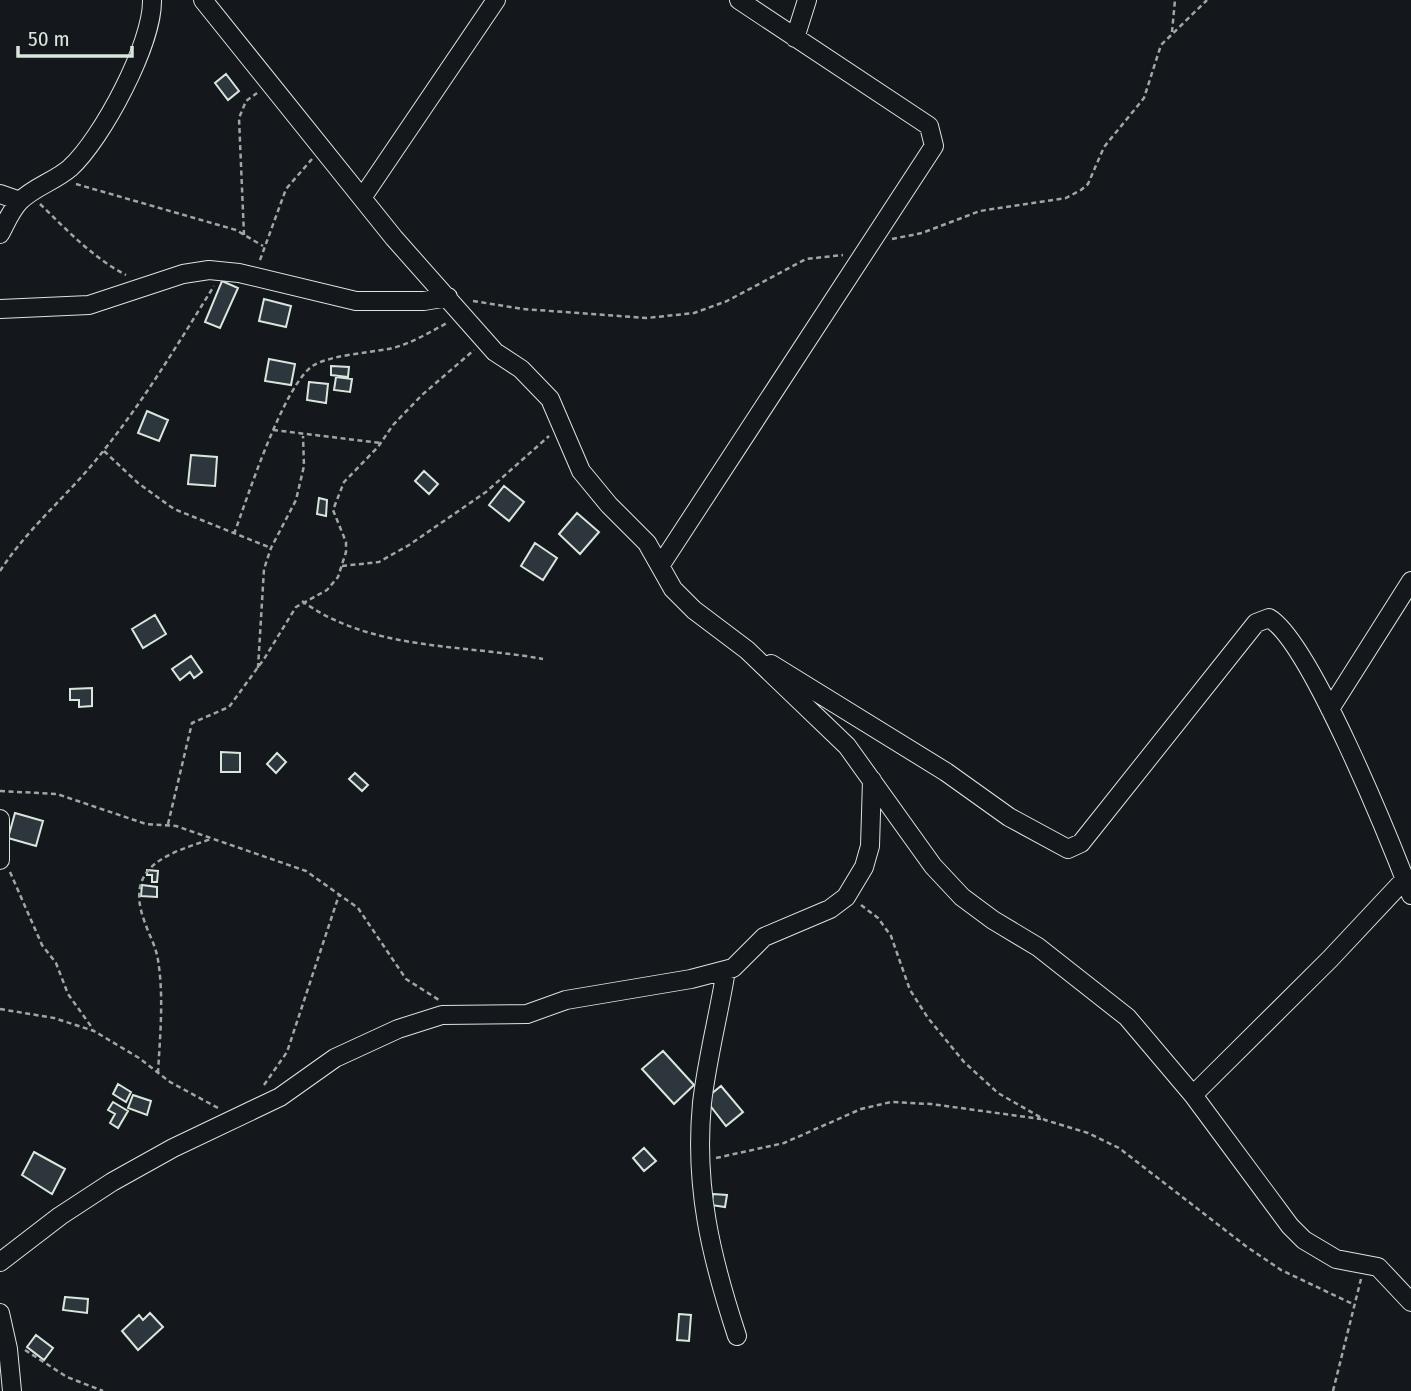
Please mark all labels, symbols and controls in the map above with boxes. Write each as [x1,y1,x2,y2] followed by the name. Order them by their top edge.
[18,14,131,58] scale bar
[28,26,70,52] text: 50 m

